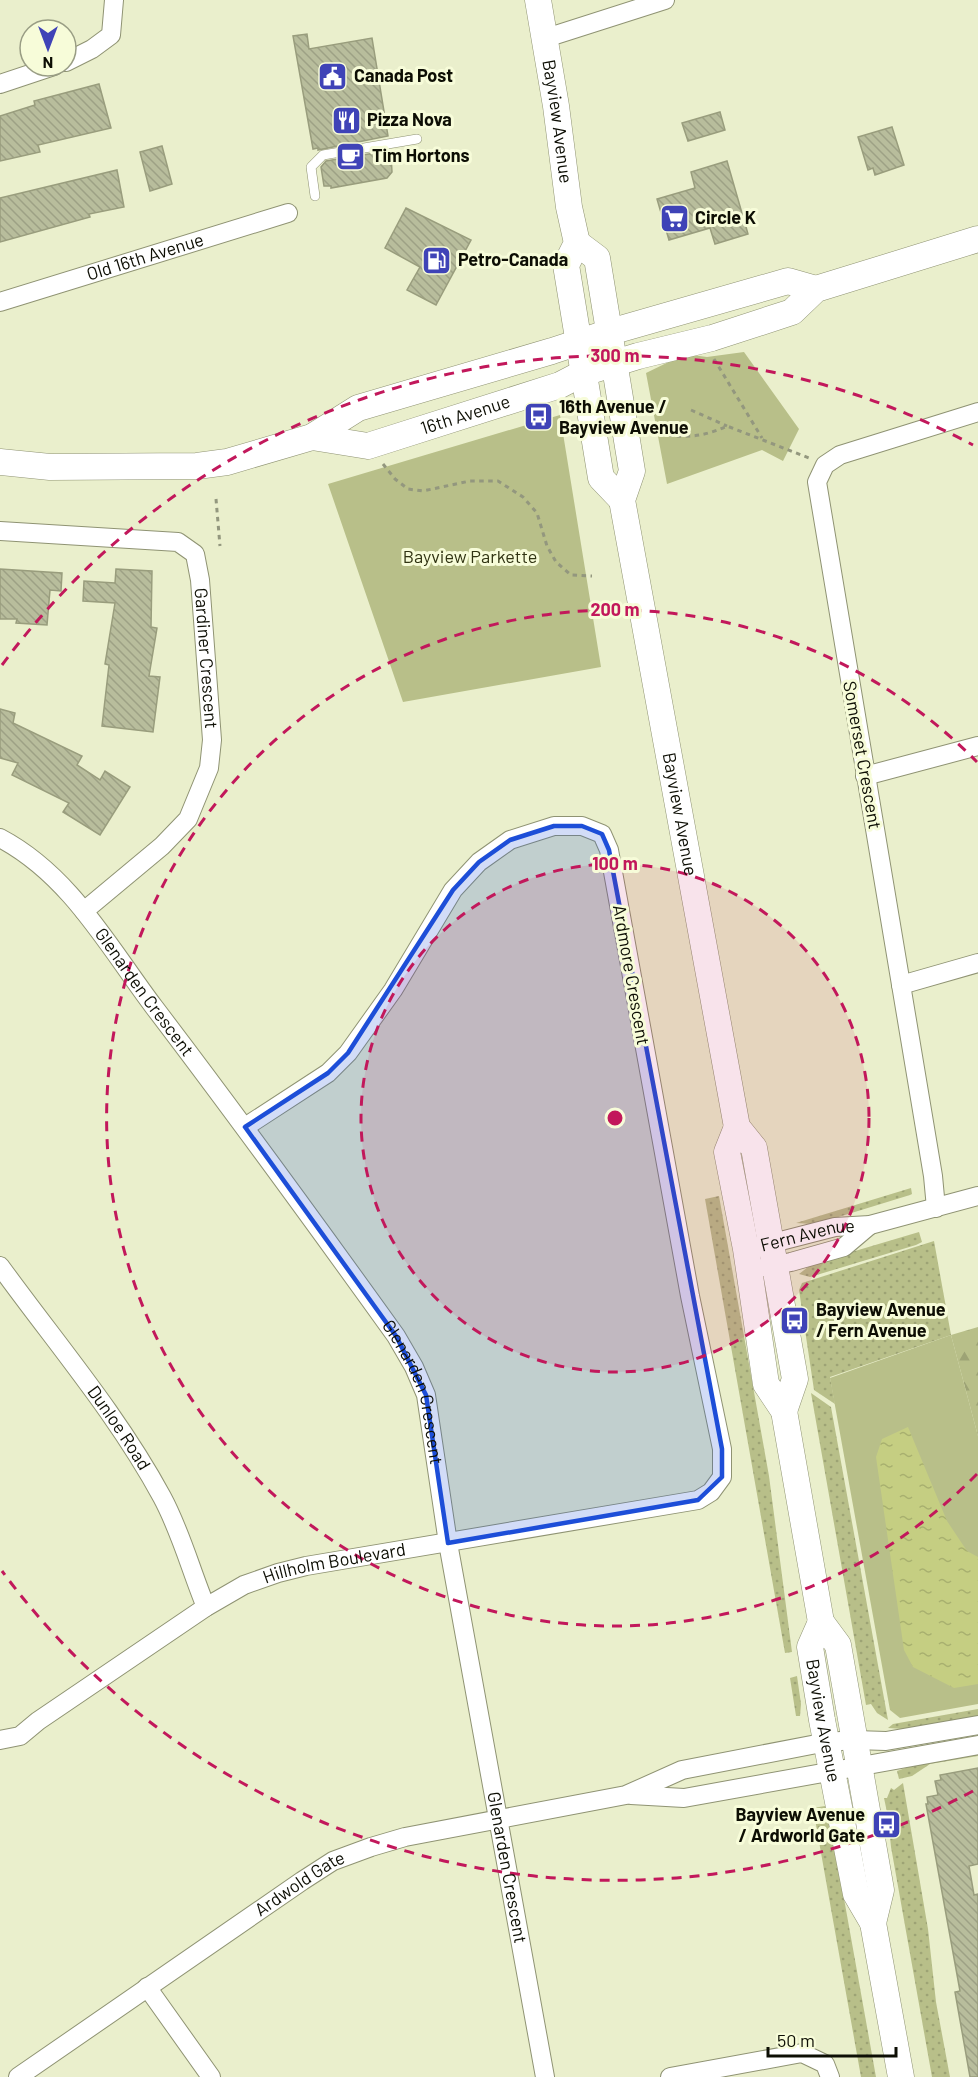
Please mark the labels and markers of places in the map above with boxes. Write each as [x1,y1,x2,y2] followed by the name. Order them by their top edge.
[317,60,349,92] public building icon: Canada Post
[354,64,453,86] place label: Canada Post
[330,104,362,136] restaurant icon: Pizza Nova
[367,108,452,130] place label: Pizza Nova
[335,140,367,172] cafe icon: Tim Hortons
[372,144,470,166] place label: Tim Hortons
[658,202,690,234] supermarket icon: Circle K
[695,206,756,228] place label: Circle K
[421,244,453,276] fuel station icon: Petro-Canada
[458,248,568,270] place label: Petro-Canada
[559,395,689,438] place label: 16th Avenue / Bayview Avenue
[522,401,554,433] bus stop icon: 16th Avenue / Bayview Avenue
[605,1108,625,1128] centre of rings
[816,1298,946,1341] place label: Bayview Avenue / Fern Avenue
[779,1304,811,1336] bus stop icon: Bayview Avenue / Fern Avenue
[735,1803,865,1846] place label: Bayview Avenue / Ardworld Gate
[870,1809,902,1841] bus stop icon: Bayview Avenue / Ardworld Gate

